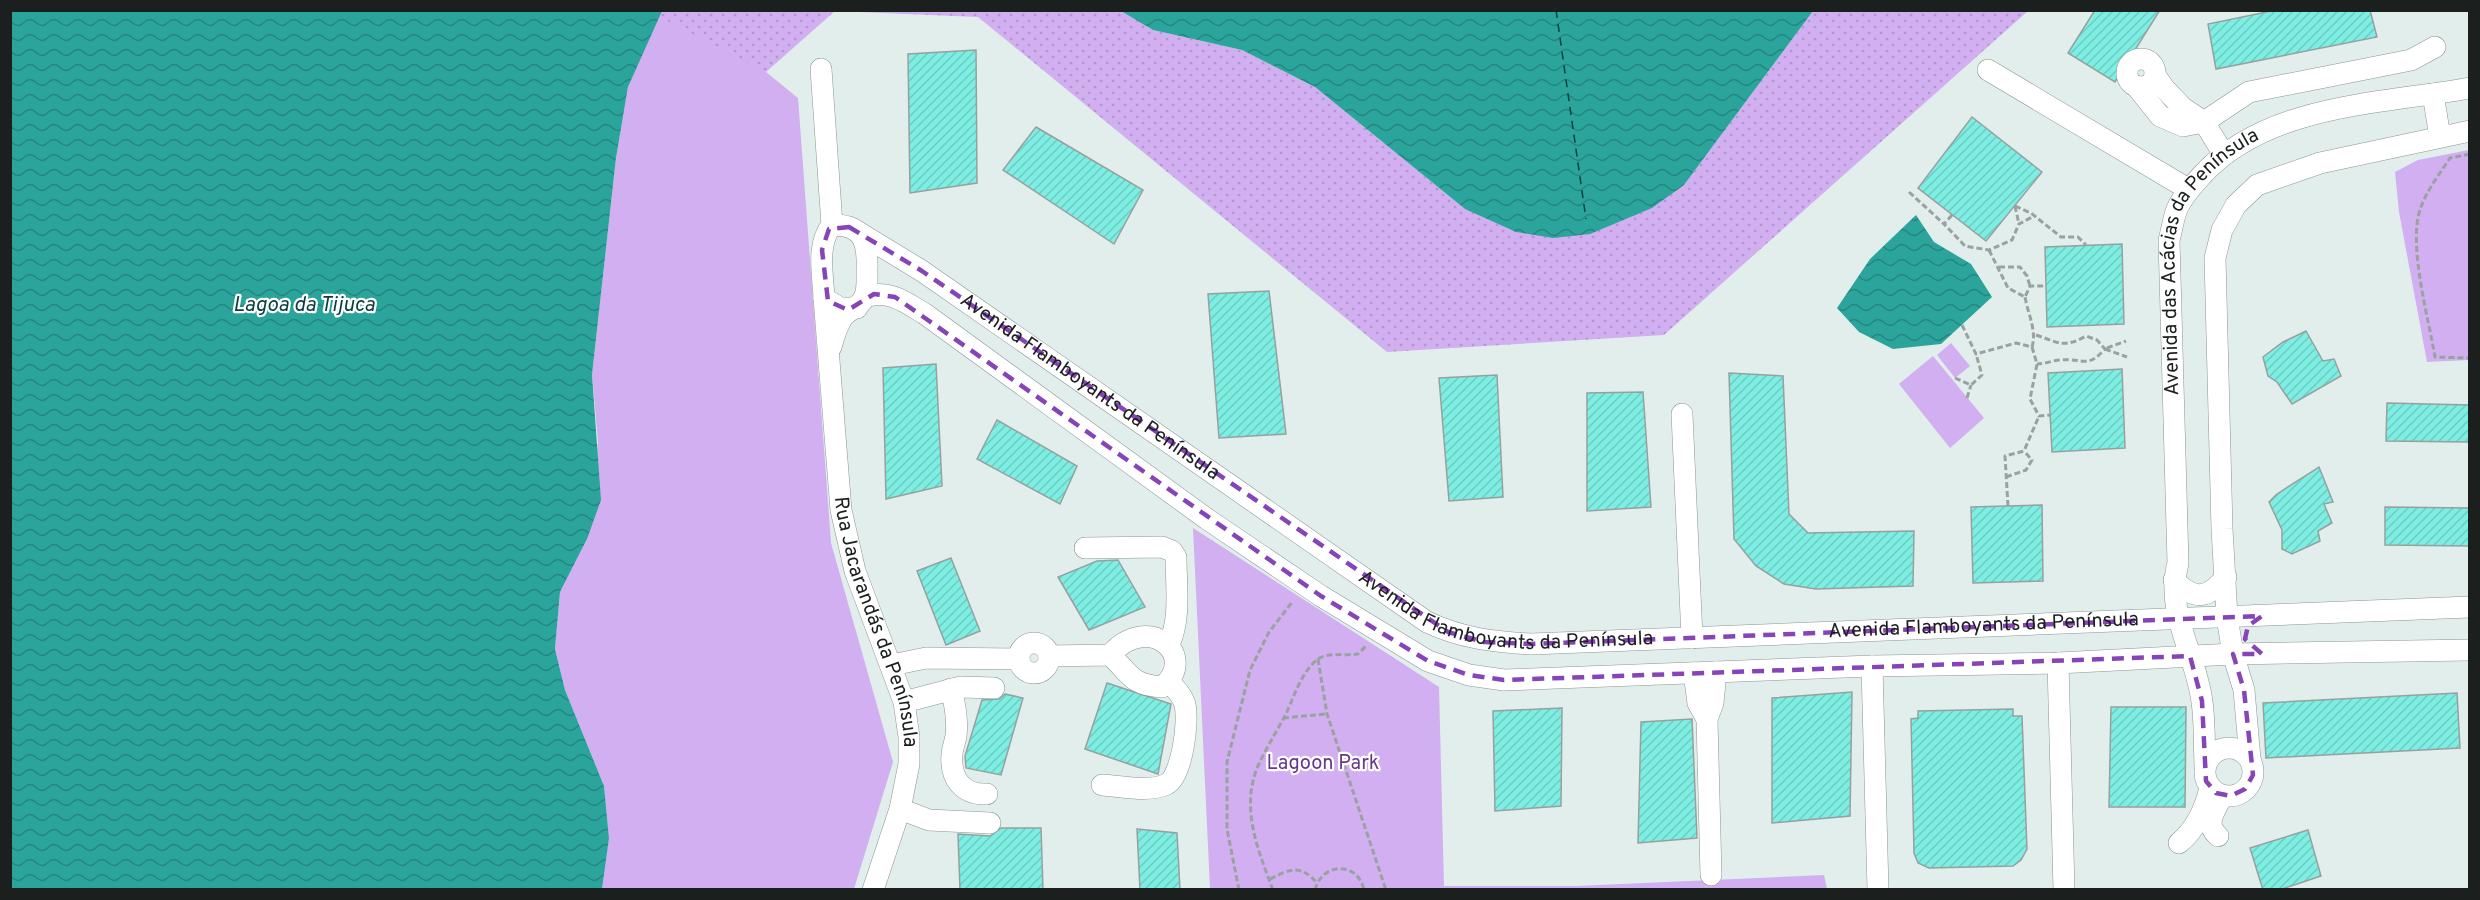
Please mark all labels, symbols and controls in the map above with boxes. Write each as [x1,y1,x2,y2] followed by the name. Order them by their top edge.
[2156,123,2264,396] street label: Avenida das Acácias da Península
[955,288,1225,487] street label: Avenida Flamboyants da Península
[233,292,375,319] water label: Lagoa da Tijuca
[827,496,922,747] street label: Rua Jacarandás da Península
[1353,565,1654,657] street label: Avenida Flamboyants da Península
[1828,607,2139,645] street label: Avenida Flamboyants da Península
[1267,751,1379,777] park label: Lagoon Park

